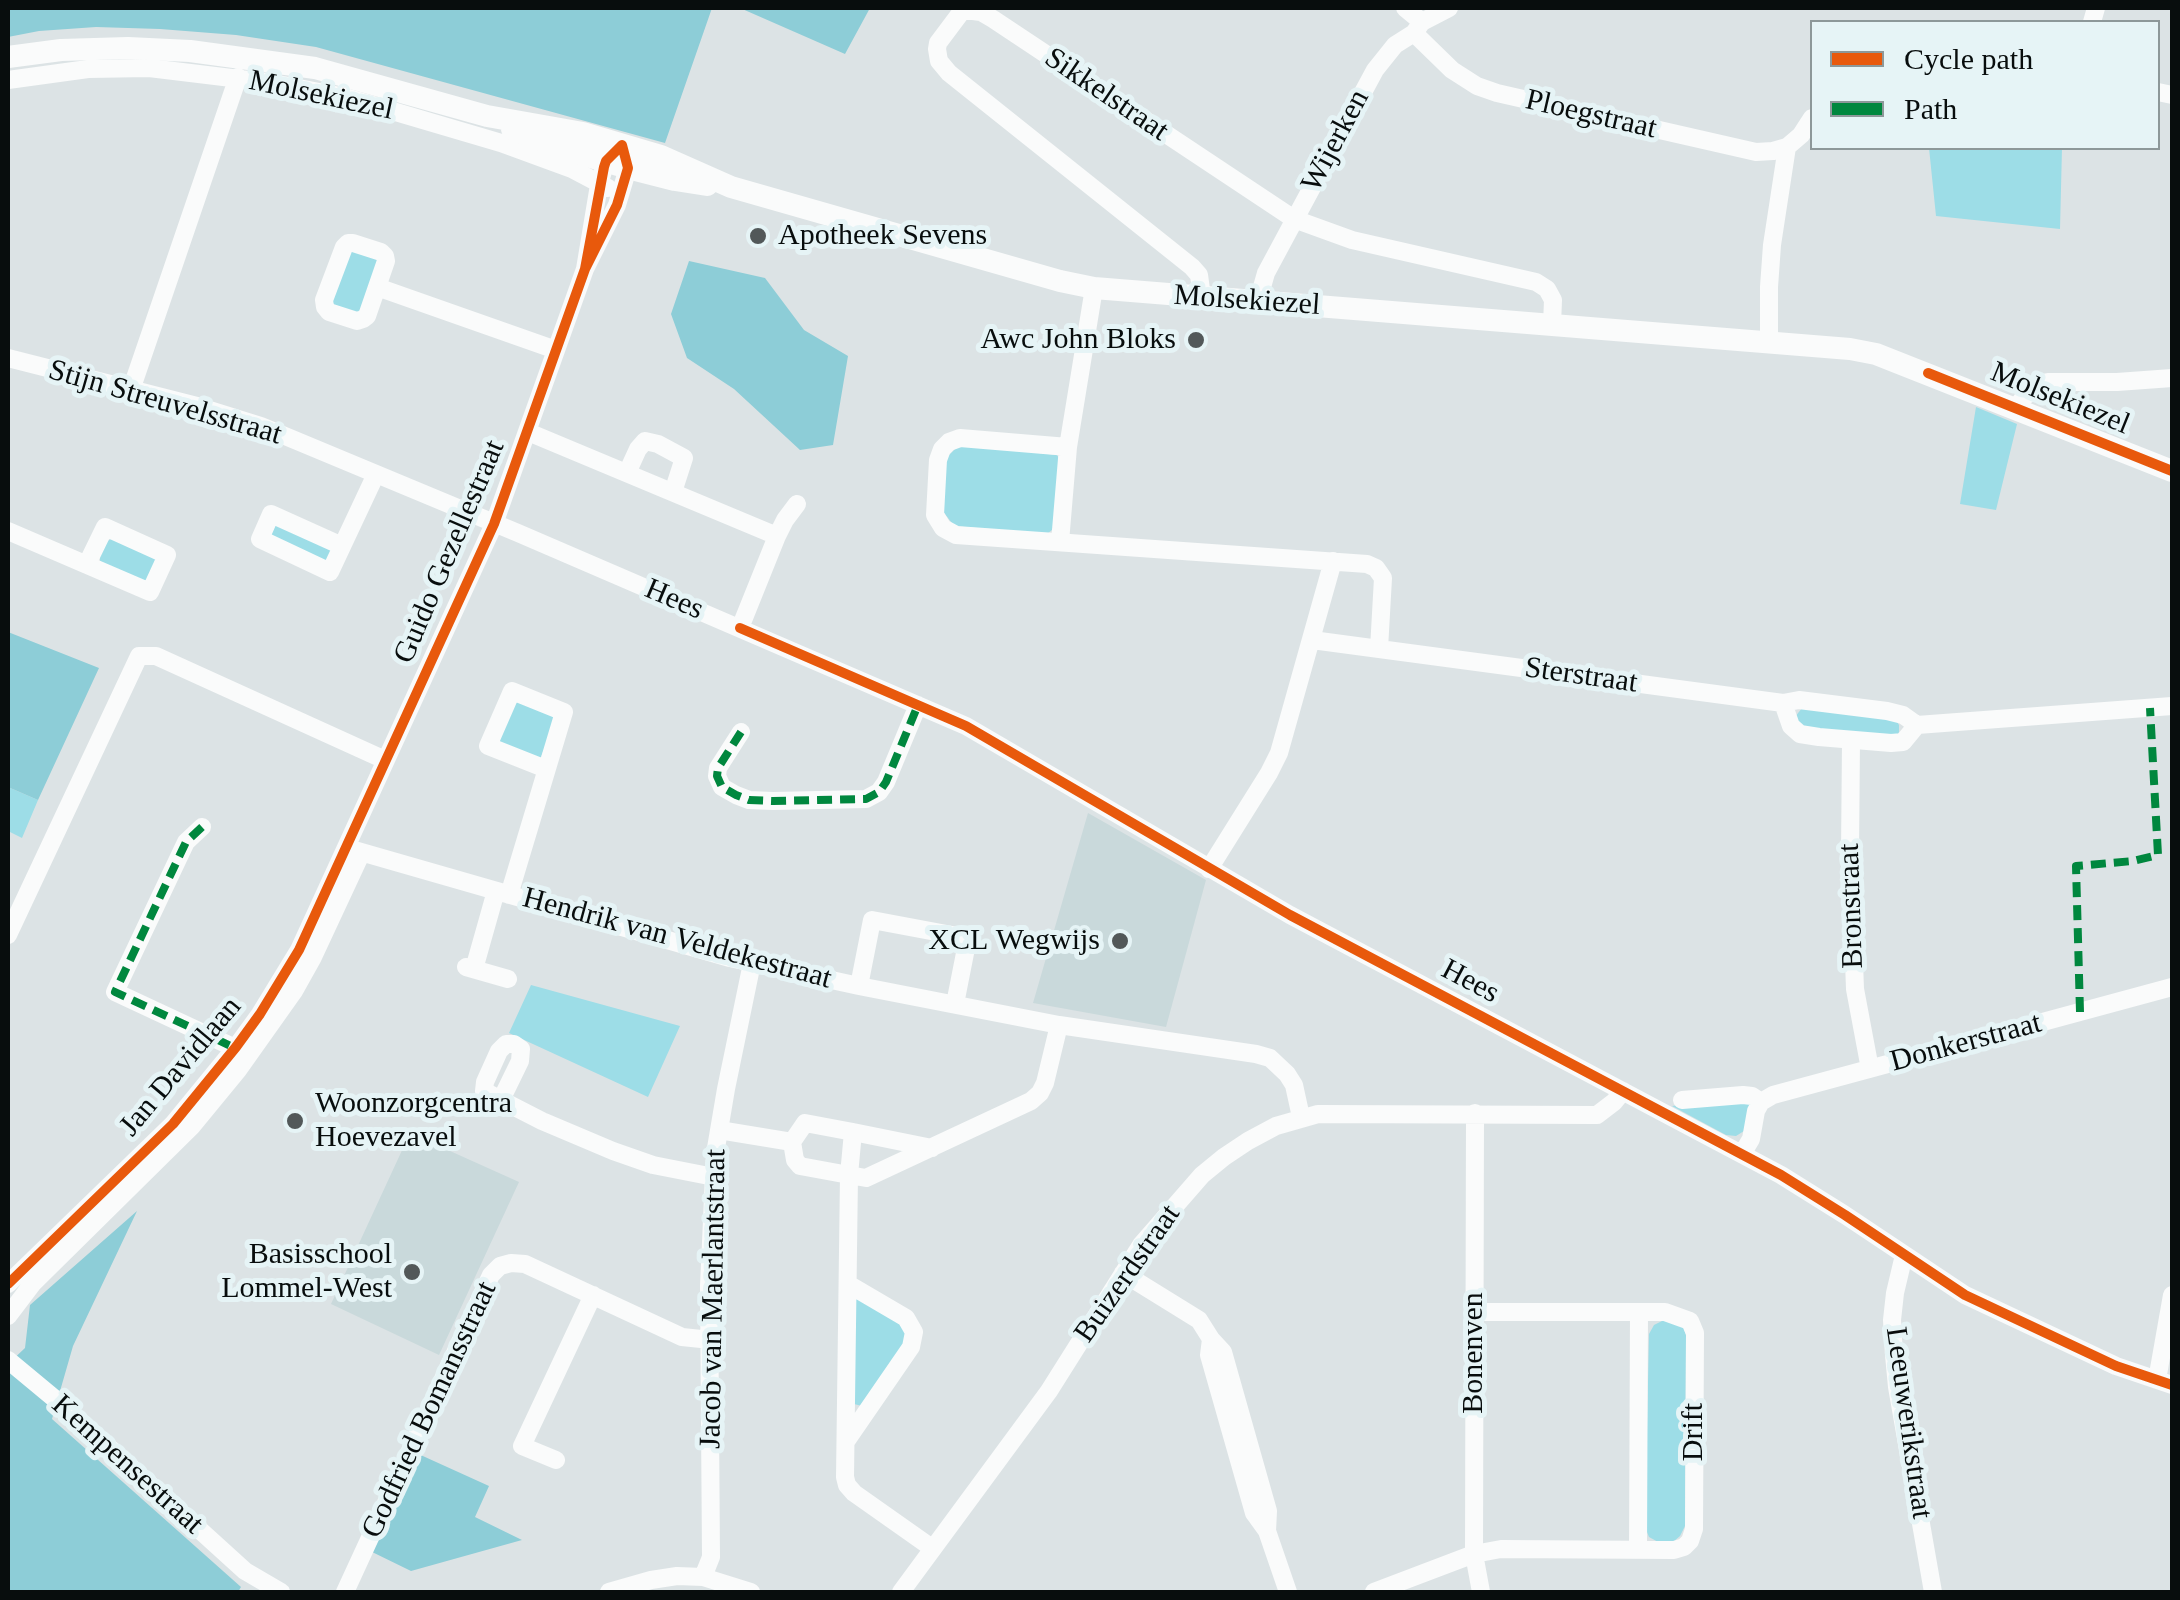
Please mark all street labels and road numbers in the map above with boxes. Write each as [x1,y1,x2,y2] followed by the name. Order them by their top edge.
[1037,40,1175,150] street label: Sikkelstraat
[246,63,396,129] street label: Molsekiezel
[1522,82,1660,148] street label: Ploegstraat
[1294,84,1378,198] street label: Wijerken
[1173,278,1321,324] street label: Molsekiezel
[44,353,286,453] street label: Stijn Streuvelsstraat
[1985,355,2135,443] street label: Molsekiezel
[387,435,513,669] street label: Guido Gezellestraat
[639,572,709,628] street label: Hees
[1522,650,1640,702] street label: Sterstraat
[1832,843,1872,969] street label: Bronstraat
[519,880,835,998] street label: Hendrik van Veldekestraat
[1435,952,1505,1012] street label: Hees
[112,990,250,1144] street label: Jan Davidlaan
[1887,1006,2045,1080] street label: Donkerstraat
[693,1149,735,1449] street label: Jacob van Maerlantstraat
[1067,1198,1189,1350] street label: Buizerdstraat
[355,1276,505,1544] street label: Godfried Bomansstraat
[1456,1292,1492,1414] street label: Bonenven
[1877,1325,1939,1521] street label: Leeuwerikstraat
[44,1388,210,1542] street label: Kempensestraat
[1676,1403,1712,1461] street label: Drift

